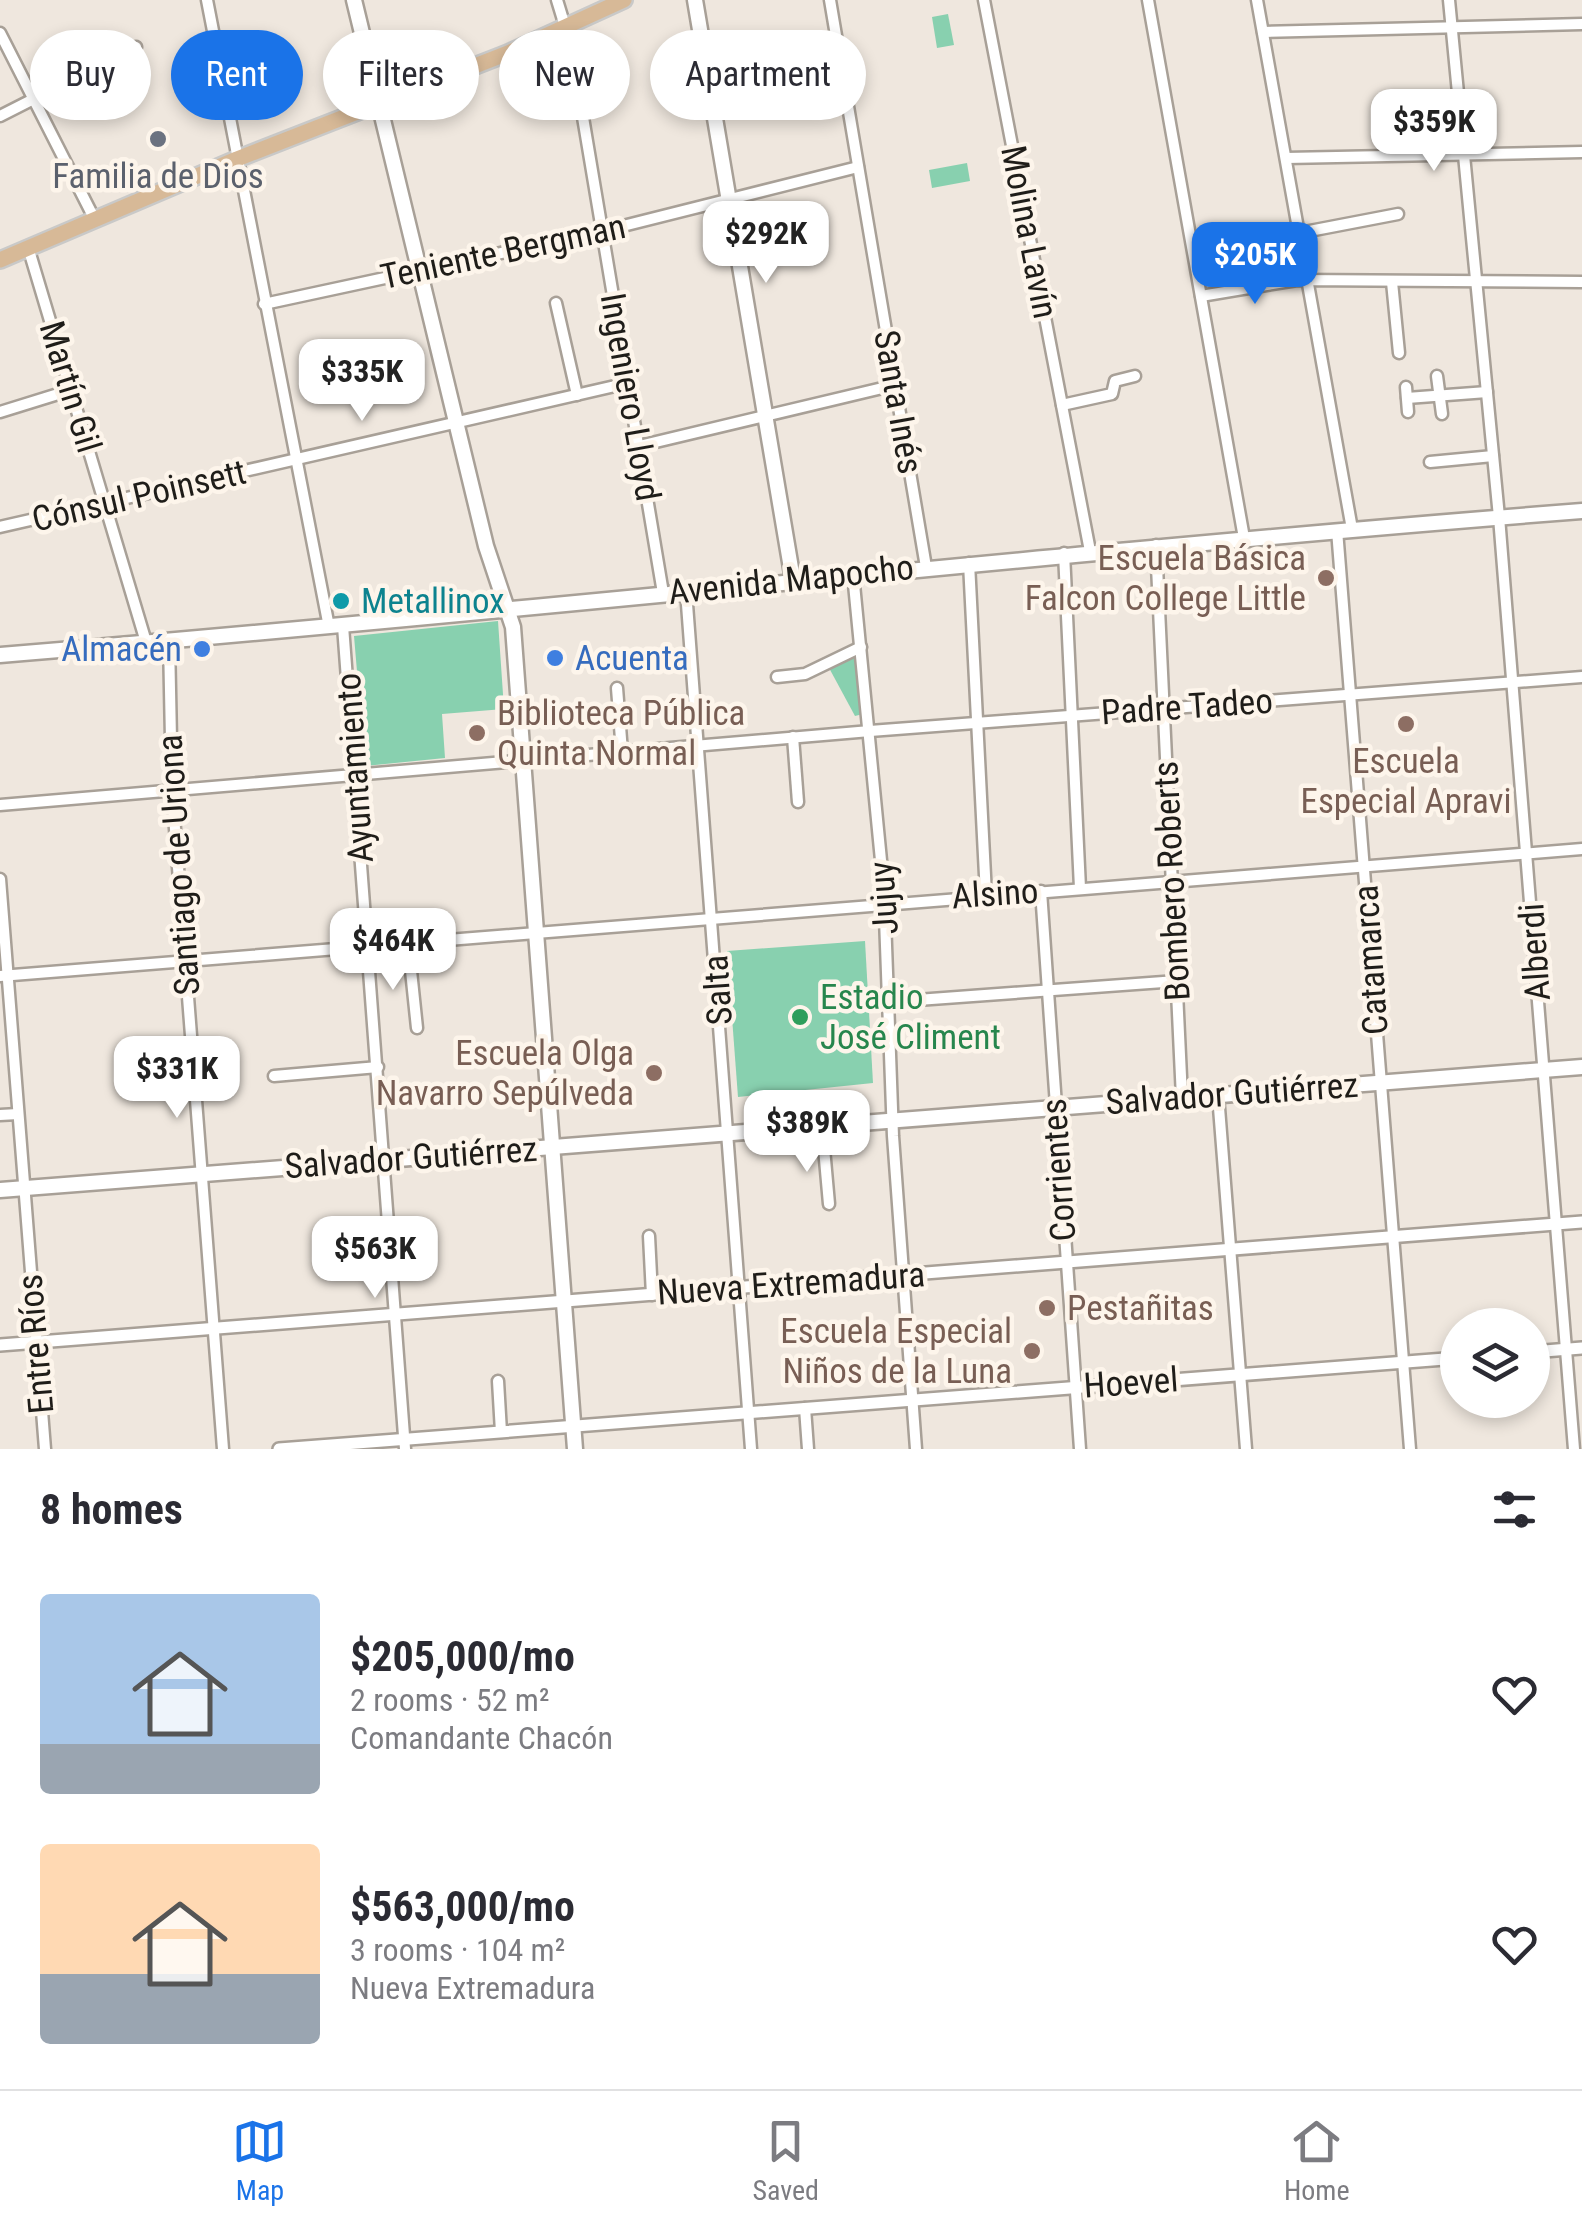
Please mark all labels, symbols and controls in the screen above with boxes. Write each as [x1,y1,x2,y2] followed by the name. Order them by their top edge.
[30,30,151,120] chip: Buy
[171,30,303,120] chip: Rent
[323,30,479,120] chip: Filters
[499,30,630,120] chip: New
[650,30,866,120] chip: Apartment
[1364,89,1504,174] pin: $359K
[1393,102,1475,140] text: $359K
[147,128,169,150] marker: Familia de Dios
[992,142,1066,322] street label: Molina Lavín
[52,156,264,197] place label: Familia de Dios
[696,201,836,286] pin: $292K
[377,206,629,298] street label: Teniente Bergman
[725,214,807,252] text: $292K
[1185,222,1325,307] pin: $205K
[1214,235,1296,273] text: $205K
[592,290,668,504] street label: Ingeniero Lloyd
[31,316,109,458] street label: Martín Gil
[865,327,931,477] street label: Santa Inés
[292,339,432,424] pin: $335K
[321,352,403,390] text: $335K
[28,451,250,541] street label: Cónsul Poinsett
[1025,538,1306,619] place label: Escuela Básica Falcon College Little
[666,547,916,613] street label: Avenida Mapocho
[1315,567,1337,589] marker: Escuela Básica Falcon College Little
[361,581,505,622] place label: Metallinox
[330,590,352,612] marker: Metallinox
[61,629,182,670] place label: Almacén
[191,638,213,660] marker: Almacén
[575,638,689,679] place label: Acuenta
[544,647,566,669] marker: Acuenta
[328,672,382,864] street label: Ayuntamiento
[1100,681,1274,733] street label: Padre Tadeo
[497,693,745,774] place label: Biblioteca Pública Quinta Normal
[1395,713,1417,735] marker: Escuela Especial Apravi
[466,722,488,744] marker: Biblioteca Pública Quinta Normal
[149,733,209,997] street label: Santiago de Uriona
[1301,741,1512,822] place label: Escuela Especial Apravi
[1145,760,1199,1002] street label: Bombero Roberts
[861,860,907,936] street label: Jujuy
[950,871,1040,917] street label: Alsino
[1345,884,1397,1036] street label: Catamarca
[1511,902,1559,1002] street label: Alberdi
[323,908,463,993] pin: $464K
[352,921,434,959] text: $464K
[695,954,741,1026] street label: Salta
[820,977,1001,1058] place label: Estadio José Climent
[789,1006,811,1028] marker: Estadio José Climent
[376,1033,634,1114] place label: Escuela Olga Navarro Sepúlveda
[107,1036,247,1121] pin: $331K
[136,1049,218,1087] text: $331K
[643,1062,665,1084] marker: Escuela Olga Navarro Sepúlveda
[1104,1065,1360,1123] street label: Salvador Gutiérrez
[737,1090,877,1175] pin: $389K
[1034,1097,1084,1243] street label: Corrientes
[766,1103,848,1141] text: $389K
[283,1129,539,1187] street label: Salvador Gutiérrez
[305,1216,445,1301] pin: $563K
[334,1229,416,1267] text: $563K
[656,1254,926,1314] street label: Nueva Extremadura
[9,1273,63,1415] street label: Entre Ríos
[1067,1288,1214,1329] place label: Pestañitas
[1036,1297,1058,1319] marker: Pestañitas
[1440,1308,1550,1418] map controls
[1440,1308,1550,1418] button: layers
[780,1311,1012,1392] place label: Escuela Especial Niños de la Luna
[1021,1340,1043,1362] marker: Escuela Especial Niños de la Luna
[1082,1359,1180,1407] street label: Hoevel
[1487,1482,1542,1537] icon: filters
[40,1485,183,1534] text: 8 homes
[350,1632,575,1681] text: $205,000/mo
[120,1634,240,1754] icon: home
[1487,1667,1542,1722] icon: heart
[350,1681,549,1719] text: 2 rooms · 52 m²
[350,1719,613,1757] text: Comandante Chacón
[350,1882,575,1931] text: $563,000/mo
[120,1884,240,2004] icon: home
[1487,1917,1542,1972] icon: heart
[350,1931,565,1969] text: 3 rooms · 104 m²
[350,1969,595,2007] text: Nueva Extremadura
[232,2114,287,2207] tab: Map
[752,2114,819,2207] tab: Saved
[1284,2114,1350,2207] tab: Home

